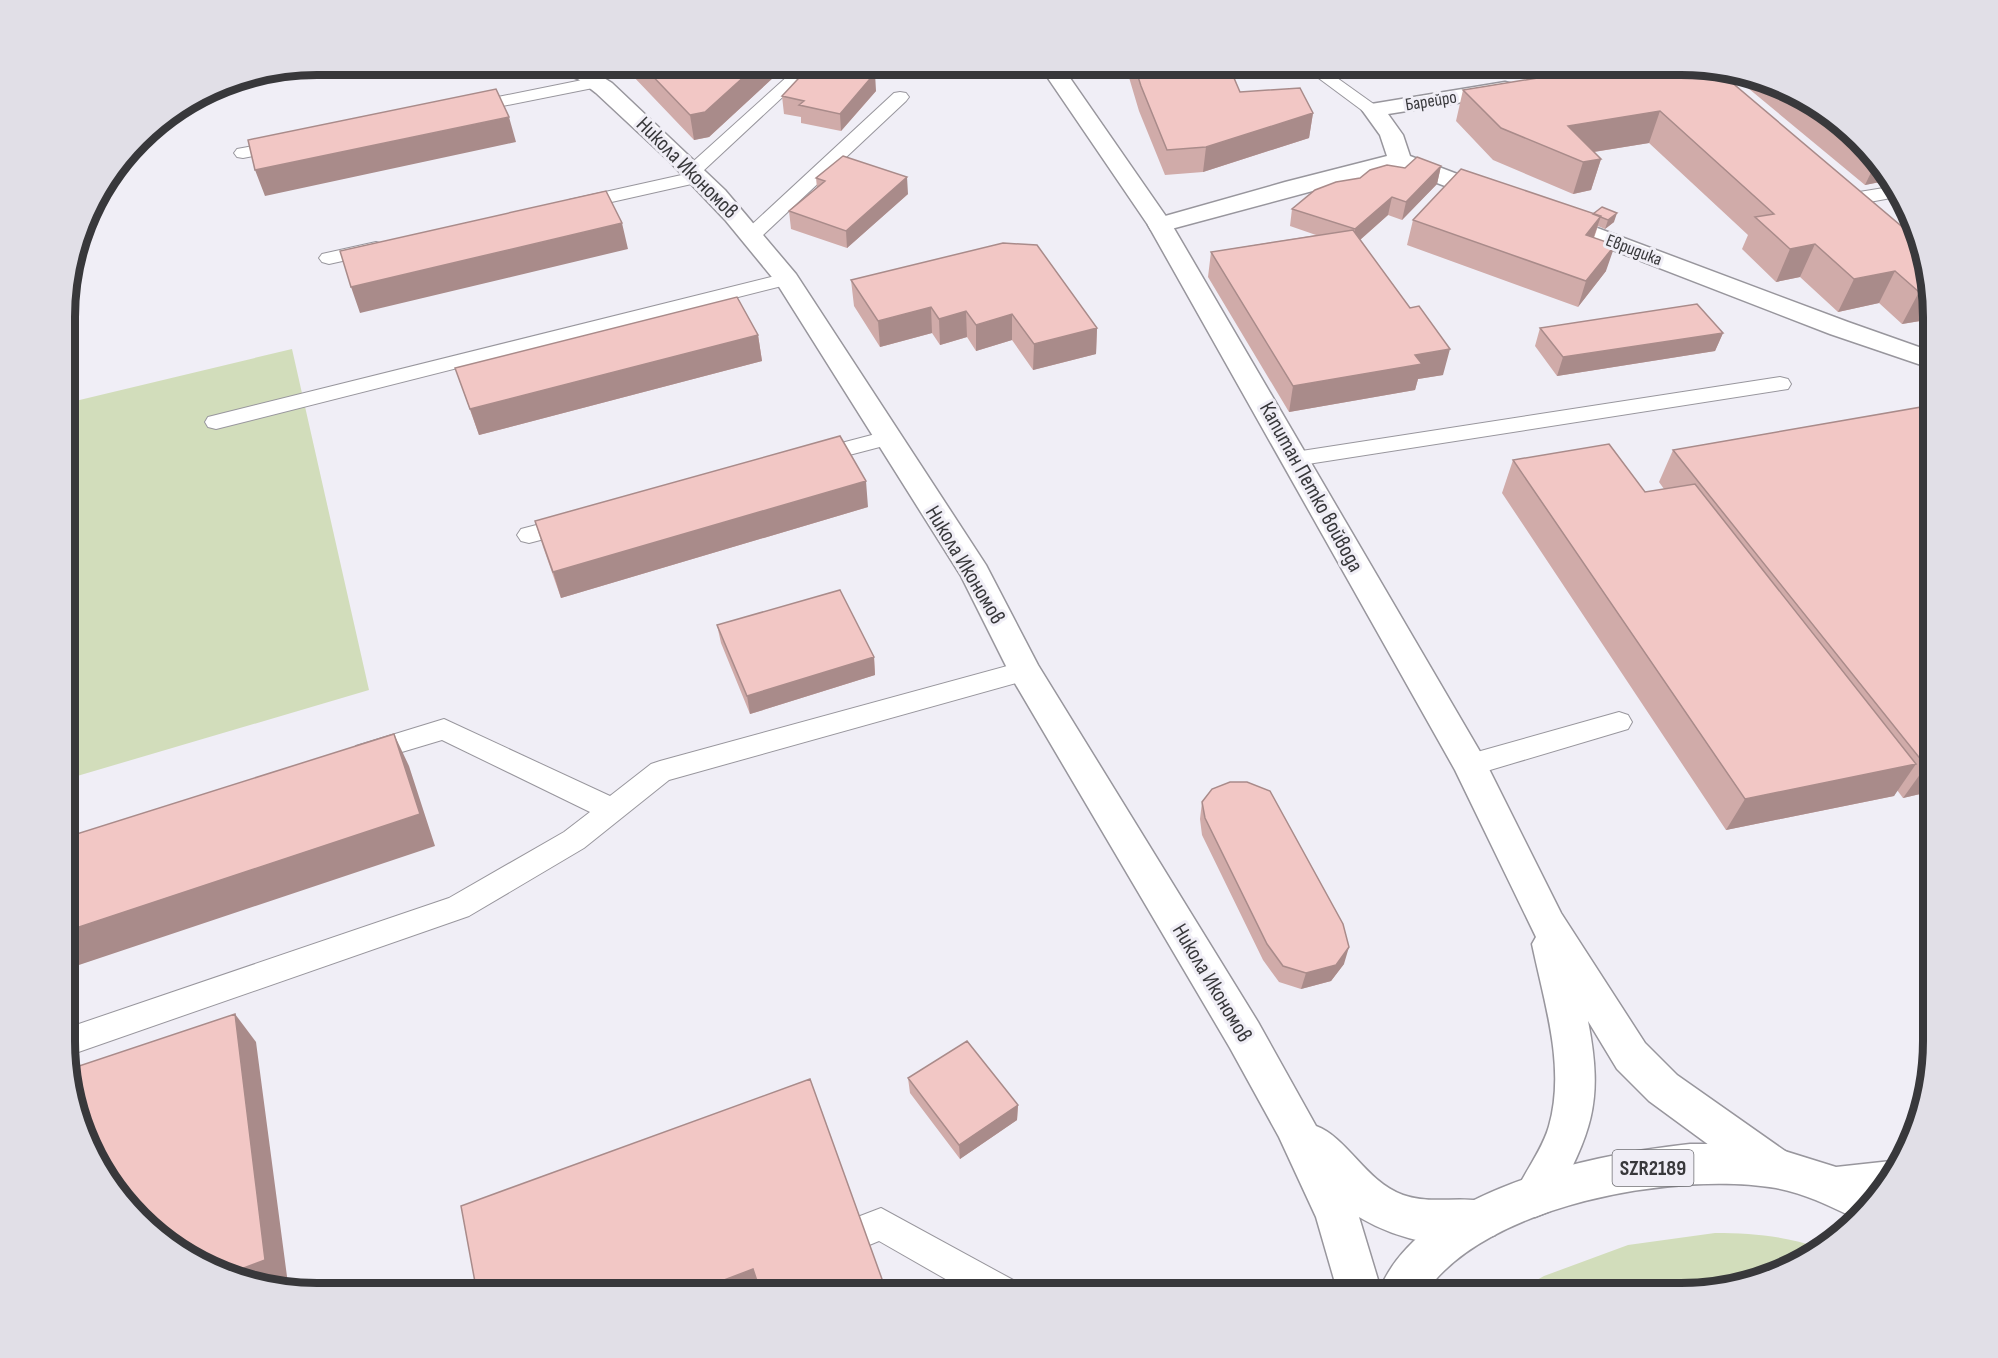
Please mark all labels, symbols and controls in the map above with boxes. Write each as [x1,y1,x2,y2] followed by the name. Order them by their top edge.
[1404,87,1458,115] street label: Барейро
[630,111,744,225] street label: Никола Икономов
[1603,230,1665,270] street label: Евридика
[1253,397,1369,577] street label: Капитан Петко войвода
[919,501,1011,629] street label: Никола Икономов
[1166,919,1258,1047] street label: Никола Икономов
[1612,1150,1694,1186] road number: SZR2189

